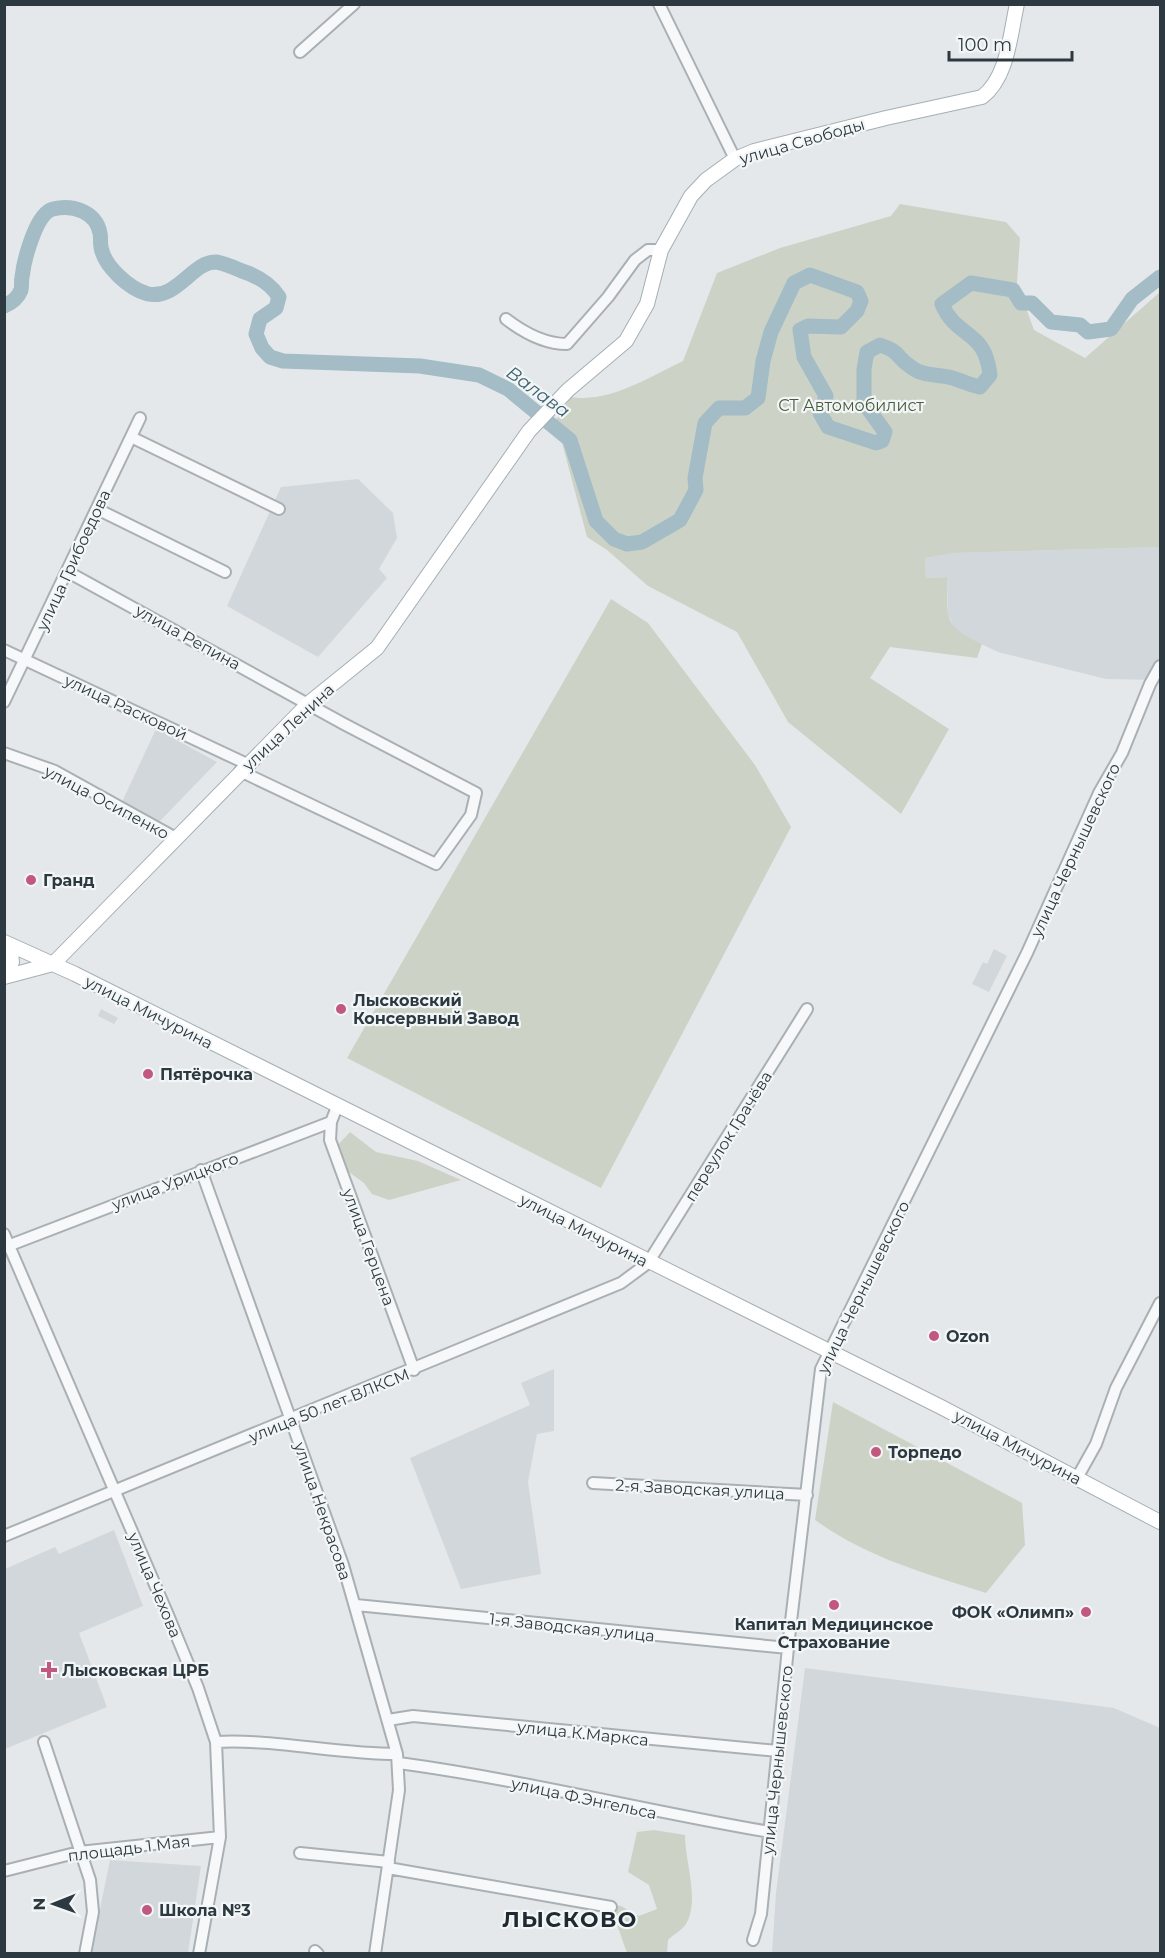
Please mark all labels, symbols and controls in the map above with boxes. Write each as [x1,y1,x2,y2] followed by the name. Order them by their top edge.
[949,24,1072,62] scale bar
[958,34,1012,56] text: 100 m
[736,115,867,169] street label: улица Свободы
[502,362,574,422] water label: Валава
[778,396,924,415] park label: СТ Автомобилист
[32,487,114,635] street label: улица Грибоедова
[131,600,244,674] street label: улица Репина
[60,670,190,744] street label: улица Расковой
[238,680,338,775] street label: улица Ленина
[1026,760,1124,941] street label: улица Чернышевского
[40,761,172,843] street label: улица Осипенко
[43,871,95,890] place label: Гранд
[24,873,38,887] marker: Гранд
[81,971,216,1053] street label: улица Мичурина
[353,991,519,1028] place label: Лысковский Консервный Завод
[334,1002,348,1016] marker: Лысковский Консервный Завод
[160,1065,253,1084] place label: Пятёрочка
[141,1067,155,1081] marker: Пятёрочка
[681,1068,776,1205] street label: переулок Грачёва
[108,1149,241,1215] street label: улица Урицкого
[338,1185,399,1308] street label: улица Герцена
[516,1189,651,1271] street label: улица Мичурина
[813,1198,914,1378] street label: улица Чернышевского
[946,1327,990,1346] place label: Ozon
[927,1329,941,1343] marker: Ozon
[245,1365,412,1447] street label: улица 50 лет ВЛКСМ
[950,1405,1085,1489] street label: улица Мичурина
[290,1439,355,1583] street label: улица Некрасова
[888,1443,962,1462] place label: Торпедо
[869,1445,883,1459] marker: Торпедо
[615,1476,785,1503] street label: 2-я Заводская улица
[123,1529,185,1641] street label: улица Чехова
[827,1598,841,1612] marker: Капитал Медицинское Страхование
[952,1603,1074,1622] place label: ФОК «Олимп»
[1079,1605,1093,1619] marker: ФОК «Олимп»
[488,1609,656,1646] street label: 1-я Заводская улица
[734,1615,934,1652] place label: Капитал Медицинское Страхование
[40,1661,58,1679] marker: Лысковская ЦРБ
[62,1661,209,1680] place label: Лысковская ЦРБ
[758,1665,797,1856] street label: улица Чернышевского
[515,1717,650,1750] street label: улица К.Маркса
[508,1774,658,1823] street label: улица Ф.Энгельса
[67,1832,191,1865] street label: площадь 1 Мая
[24,1874,84,1934] north arrow
[30,1898,49,1911] text: N
[159,1901,251,1920] place label: Школа №3
[140,1903,154,1917] marker: Школа №3
[502,1906,638,1933] district label: ЛЫСКОВО

